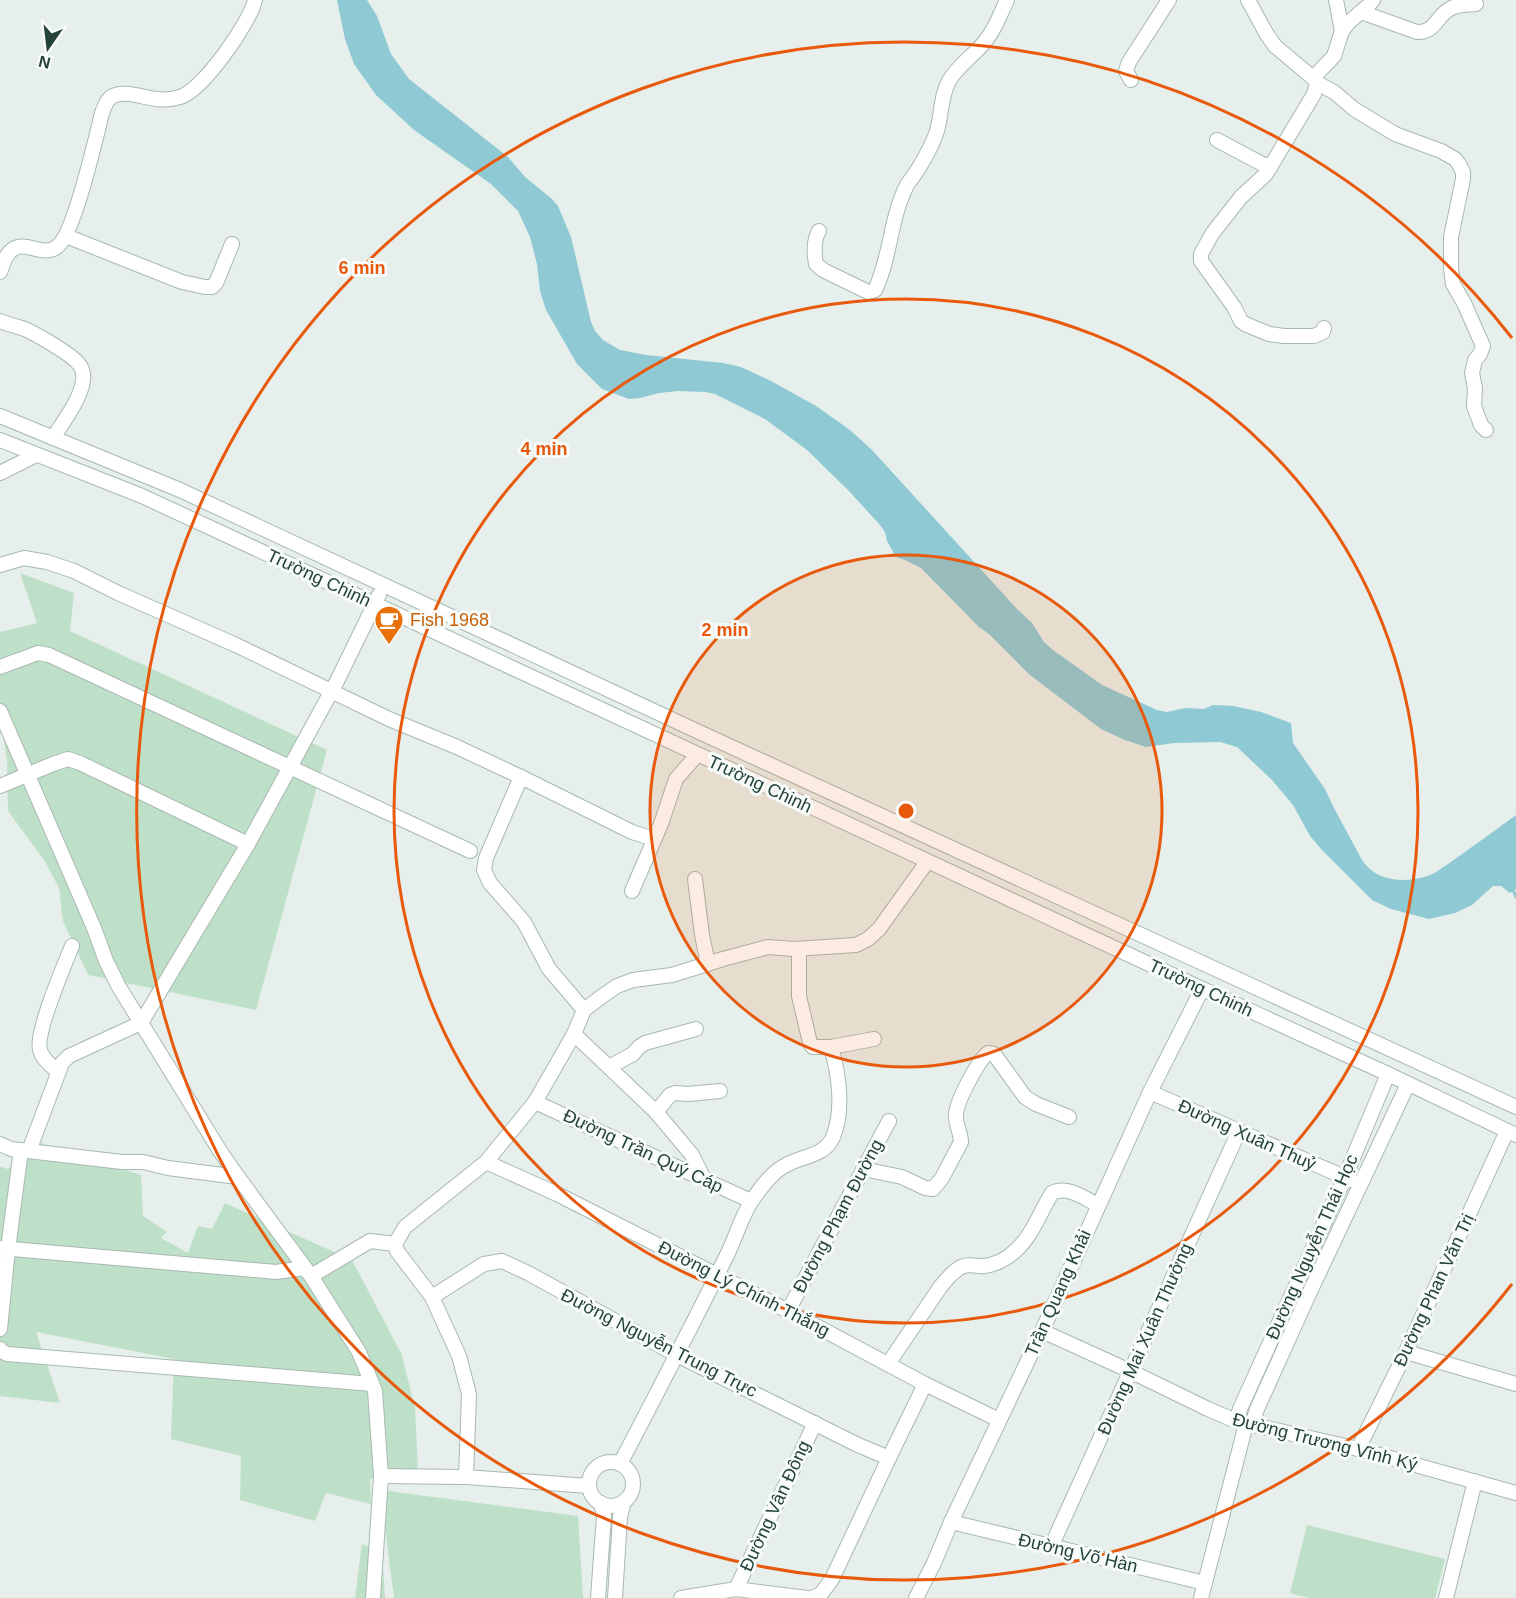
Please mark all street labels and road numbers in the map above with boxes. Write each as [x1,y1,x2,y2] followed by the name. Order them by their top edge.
[264,545,374,611] street label: Trường Chinh
[705,751,815,817] street label: Trường Chinh
[1146,955,1256,1021] street label: Trường Chinh
[1175,1096,1319,1174] street label: Đường Xuân Thuỷ
[560,1105,726,1197] street label: Đường Trần Quý Cáp
[789,1136,887,1296] street label: Đường Phạm Đường
[1261,1151,1362,1343] street label: Đường Nguyễn Thái Học
[1390,1211,1478,1369] street label: Đường Phan Văn Trị
[1021,1227,1095,1359] street label: Trần Quang Khải
[655,1236,833,1341] street label: Đường Lý Chính Thắng
[1094,1240,1196,1438] street label: Đường Mai Xuân Thưởng
[558,1284,761,1401] street label: Đường Nguyễn Trung Trực
[1231,1409,1419,1475] street label: Đường Trương Vĩnh Ký
[736,1437,814,1575] street label: Đường Vân Đông
[1016,1530,1140,1576] street label: Đường Võ Hàn

